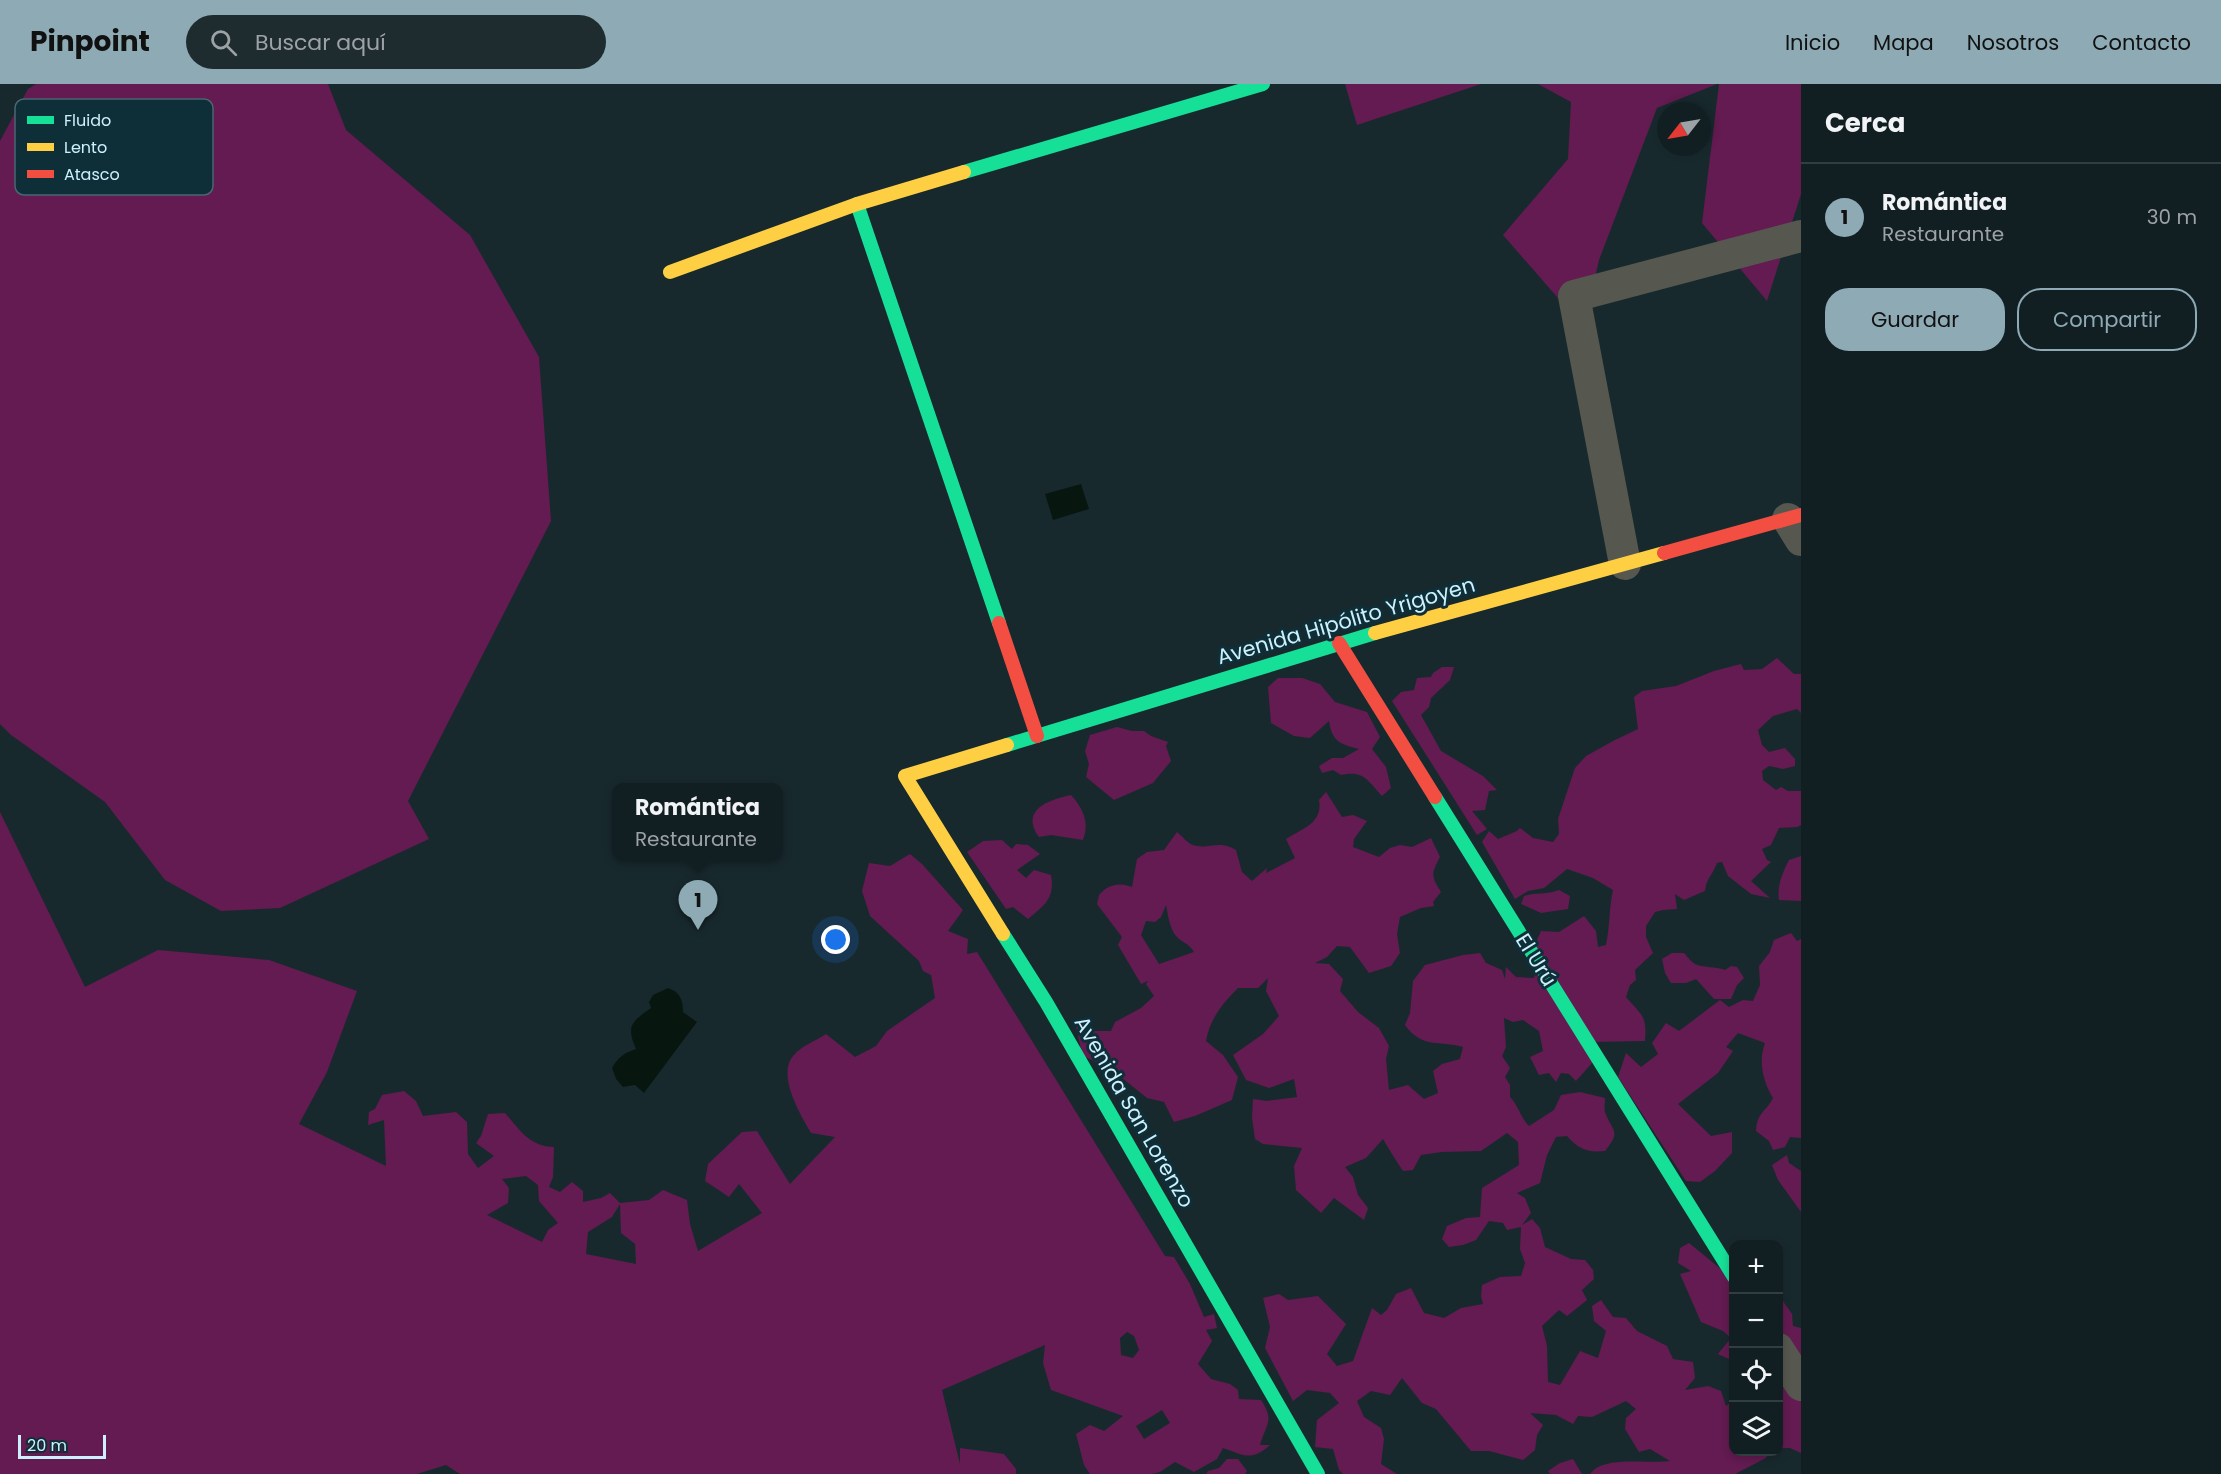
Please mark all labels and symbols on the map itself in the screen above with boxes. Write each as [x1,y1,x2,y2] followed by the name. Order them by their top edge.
[15,99,213,195] legend
[1657,102,1711,156] north arrow
[64,109,111,132] text: Fluido
[64,136,107,159] text: Lento
[64,163,120,186] text: Atasco
[1213,570,1478,671] street label: Avenida Hipólito Yrigoyen
[678,880,718,930] pin: 1
[821,925,850,954] your location
[1509,928,1564,992] street label: El Urú
[1068,1011,1201,1213] street label: Avenida San Lorenzo
[18,1432,106,1460] scale bar

